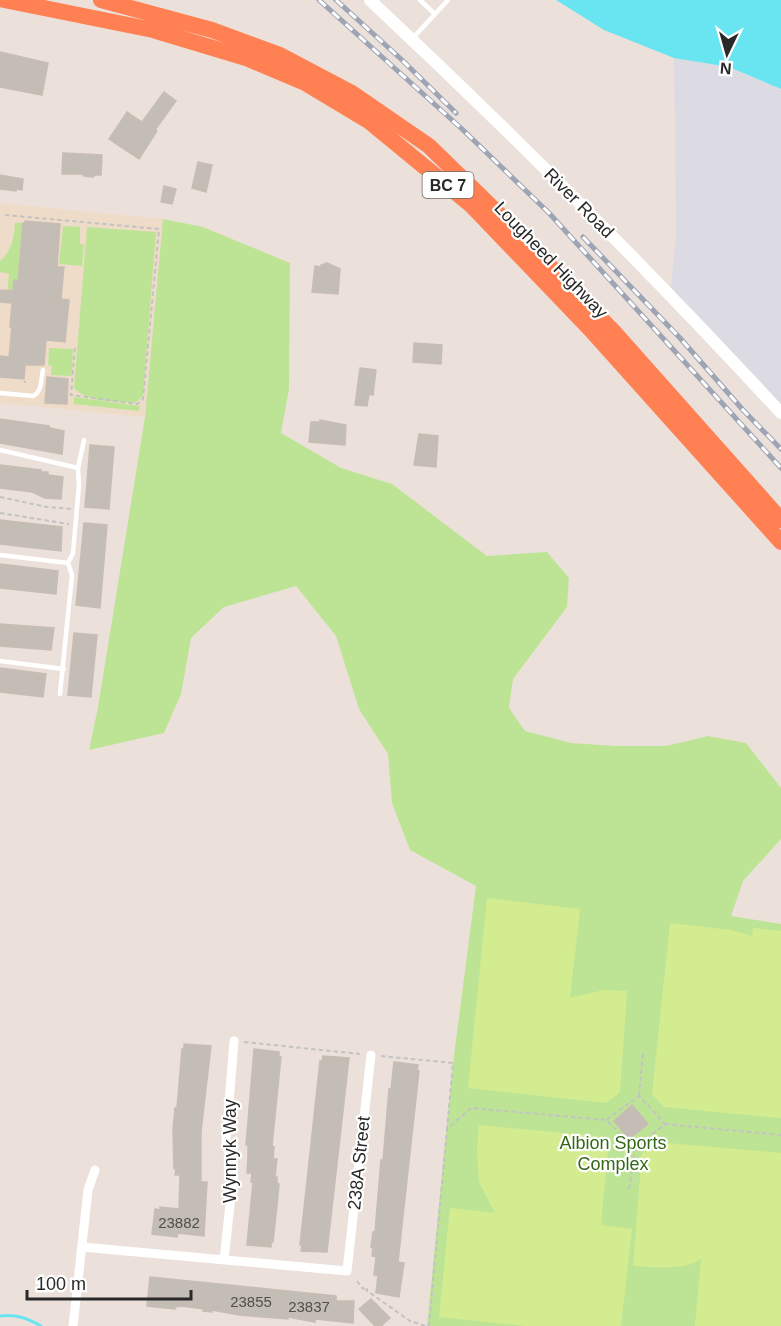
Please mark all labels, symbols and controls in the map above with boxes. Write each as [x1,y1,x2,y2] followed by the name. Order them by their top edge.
[697,24,757,84] north arrow
[719,59,732,77] text: N
[540,164,618,242] street label: River Road
[422,172,474,198] road number: BC 7
[490,198,612,322] street label: Lougheed Highway
[220,1099,240,1203] street label: Wynnyk Way
[344,1115,374,1211] street label: 238A Street
[559,1133,667,1174] park label: Albion Sports Complex
[158,1214,200,1231] house number: 23882
[27,1263,190,1301] scale bar
[36,1274,86,1294] text: 100 m
[230,1293,272,1310] house number: 23855
[288,1298,330,1315] house number: 23837

